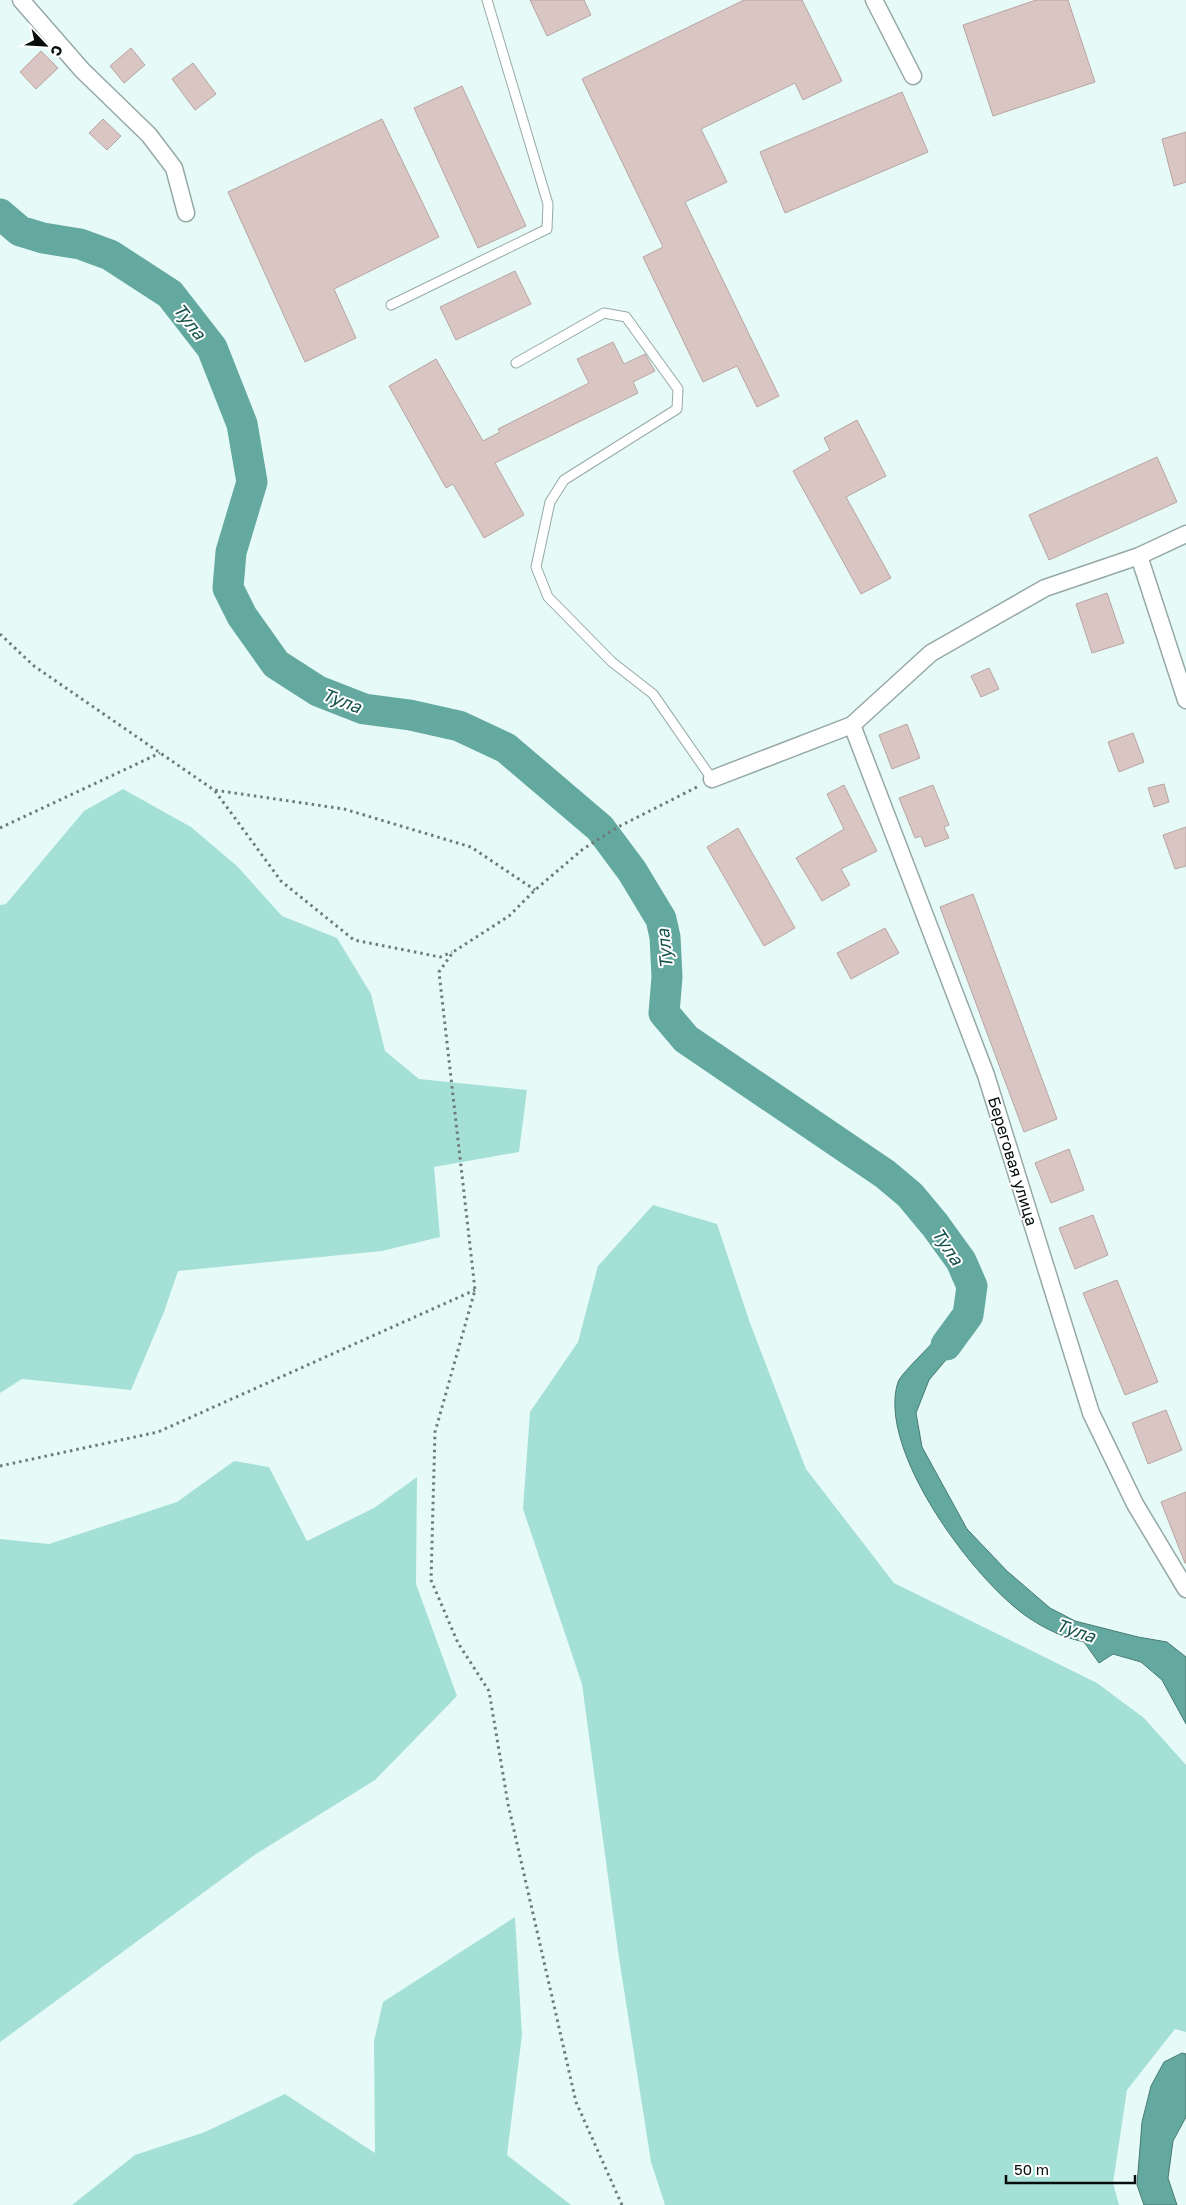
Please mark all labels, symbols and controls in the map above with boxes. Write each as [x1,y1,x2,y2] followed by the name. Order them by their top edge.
[20,20,70,70] north arrow
[47,43,67,59] text: С
[169,298,212,344] water label: Тула
[319,683,365,718] water label: Тула
[651,927,677,970] water label: Тула
[984,1094,1042,1228] street label: Береговая улица
[928,1223,969,1269] water label: Тула
[1053,1613,1099,1647] water label: Тула
[1006,2152,1135,2184] scale bar
[1014,2160,1049,2178] text: 50 m

